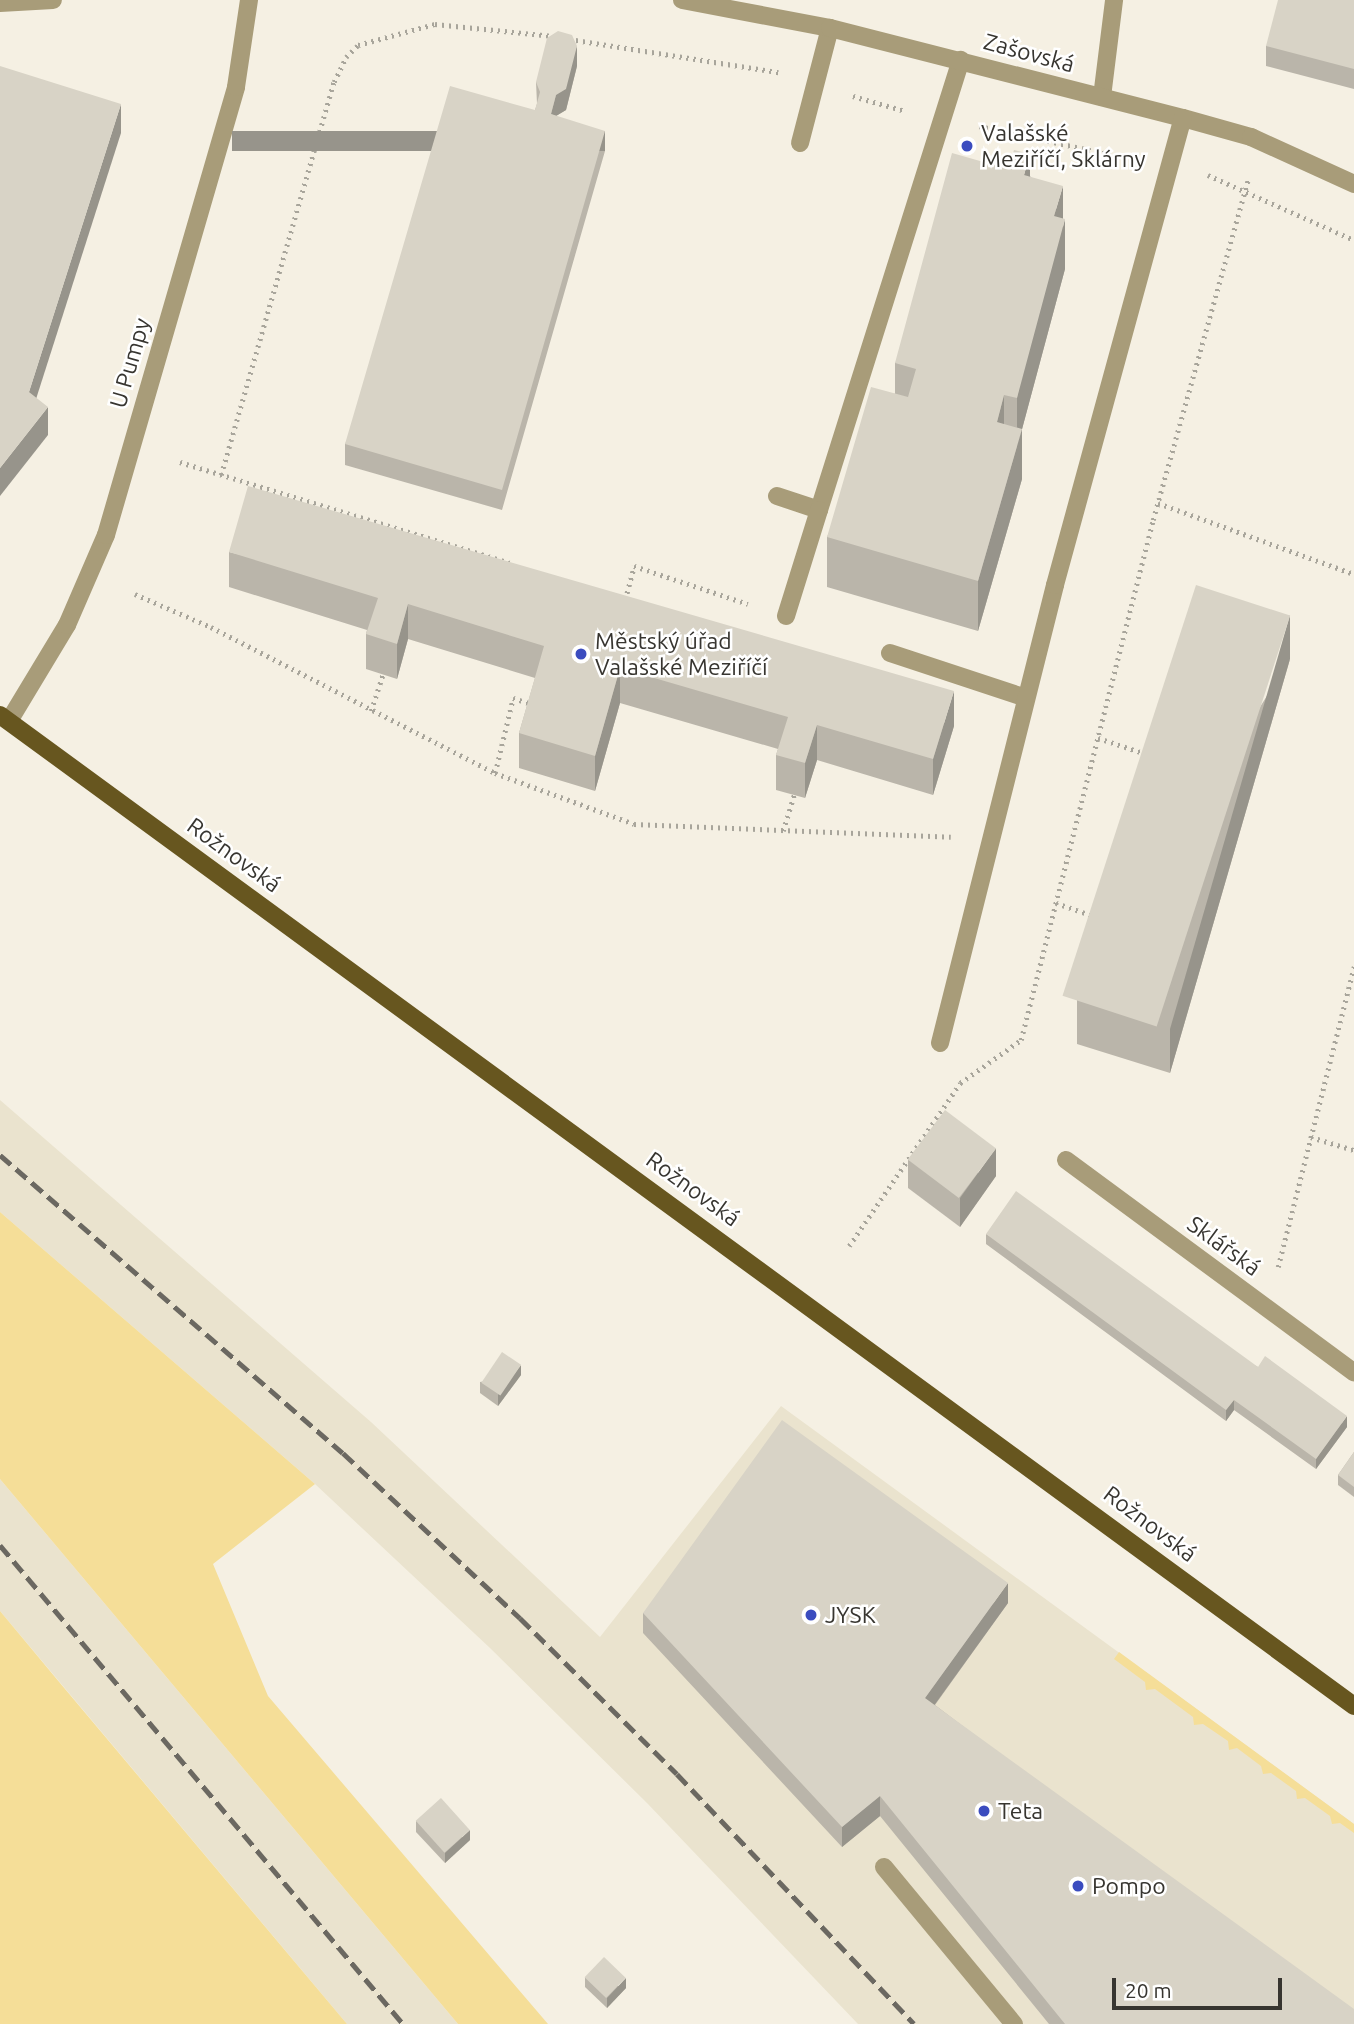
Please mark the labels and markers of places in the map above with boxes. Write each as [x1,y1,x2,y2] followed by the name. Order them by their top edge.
[981,119,1146,173] place label: Valašské Meziříčí, Sklárny
[959,138,975,154] marker: Valašské Meziříčí, Sklárny
[595,627,768,681] place label: Městský úřad Valašské Meziříčí
[573,646,589,662] marker: Městský úřad Valašské Meziříčí
[825,1601,876,1629] place label: JYSK
[803,1607,819,1623] marker: JYSK
[998,1797,1043,1825] place label: Teta
[976,1803,992,1819] marker: Teta
[1092,1872,1166,1900] place label: Pompo
[1070,1878,1086,1894] marker: Pompo

